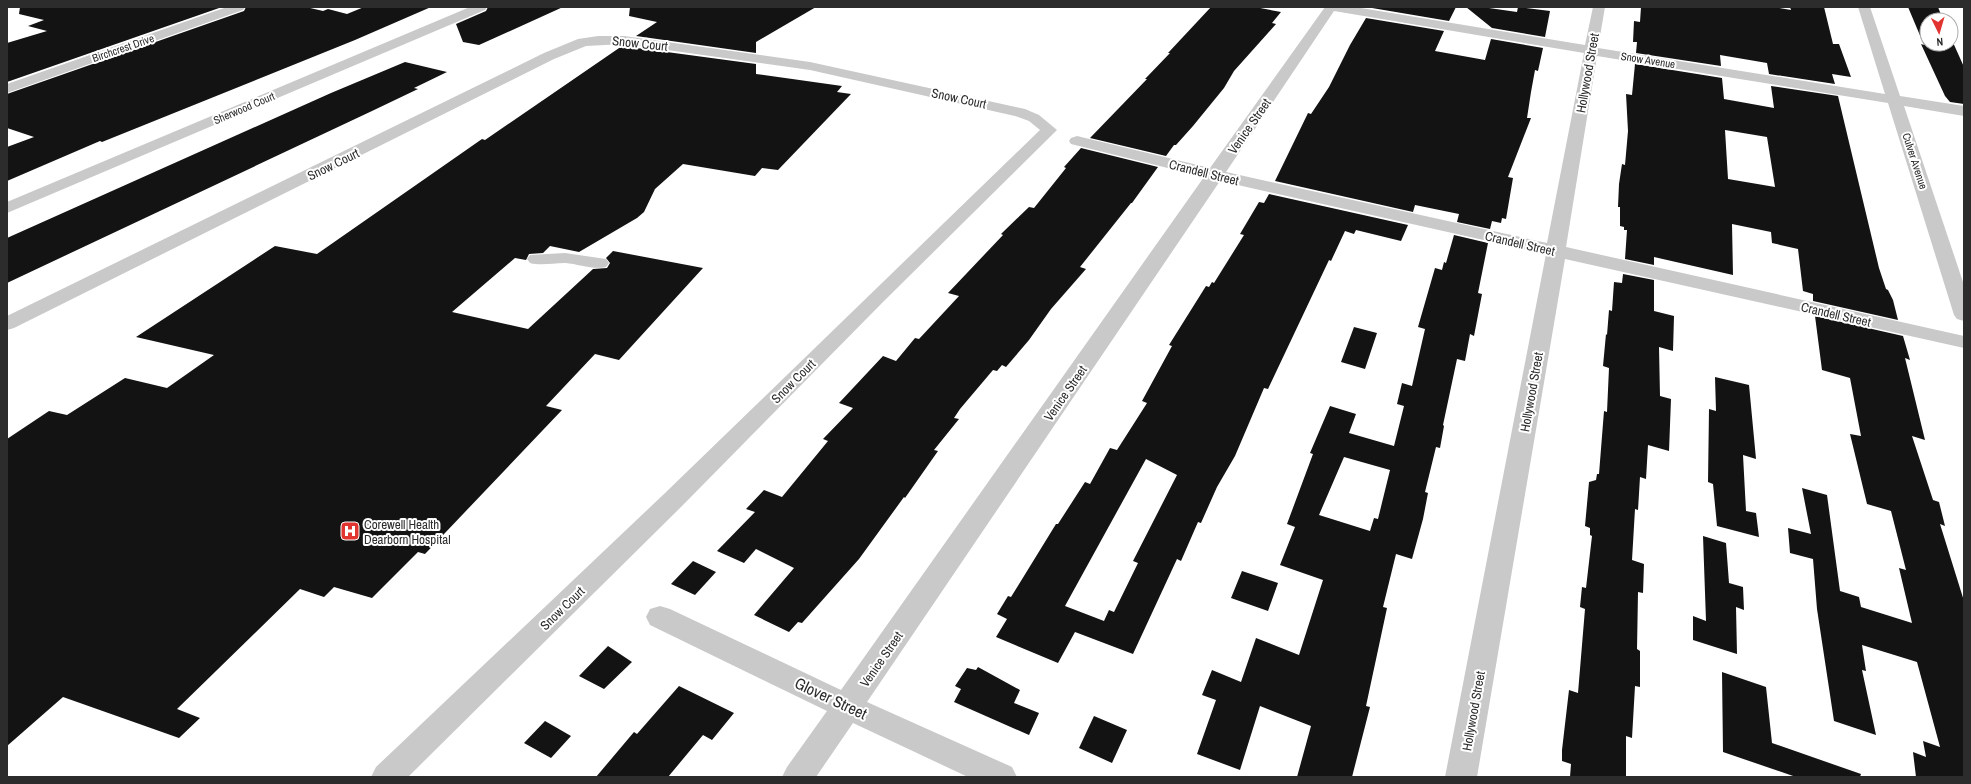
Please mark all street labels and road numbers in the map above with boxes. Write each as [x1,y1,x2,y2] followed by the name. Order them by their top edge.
[90,31,156,65] street label: Birchcrest Drive
[611,32,669,55] street label: Snow Court
[1572,32,1603,114] street label: Hollywood Street
[1620,49,1676,71] street label: Snow Avenue
[930,84,988,113] street label: Snow Court
[211,89,277,127] street label: Sherwood Court
[1224,95,1275,157] street label: Venice Street
[1899,131,1931,191] street label: Culver Avenue
[304,145,362,184] street label: Snow Court
[1167,156,1240,189] street label: Crandell Street
[1483,227,1556,260] street label: Crandell Street
[1799,298,1872,331] street label: Crandell Street
[1516,351,1547,433] street label: Hollywood Street
[768,356,819,407] street label: Snow Court
[1040,362,1091,424] street label: Venice Street
[536,583,588,634] street label: Snow Court
[856,628,907,690] street label: Venice Street
[1458,670,1489,752] street label: Hollywood Street
[791,672,871,724] street label: Glover Street

